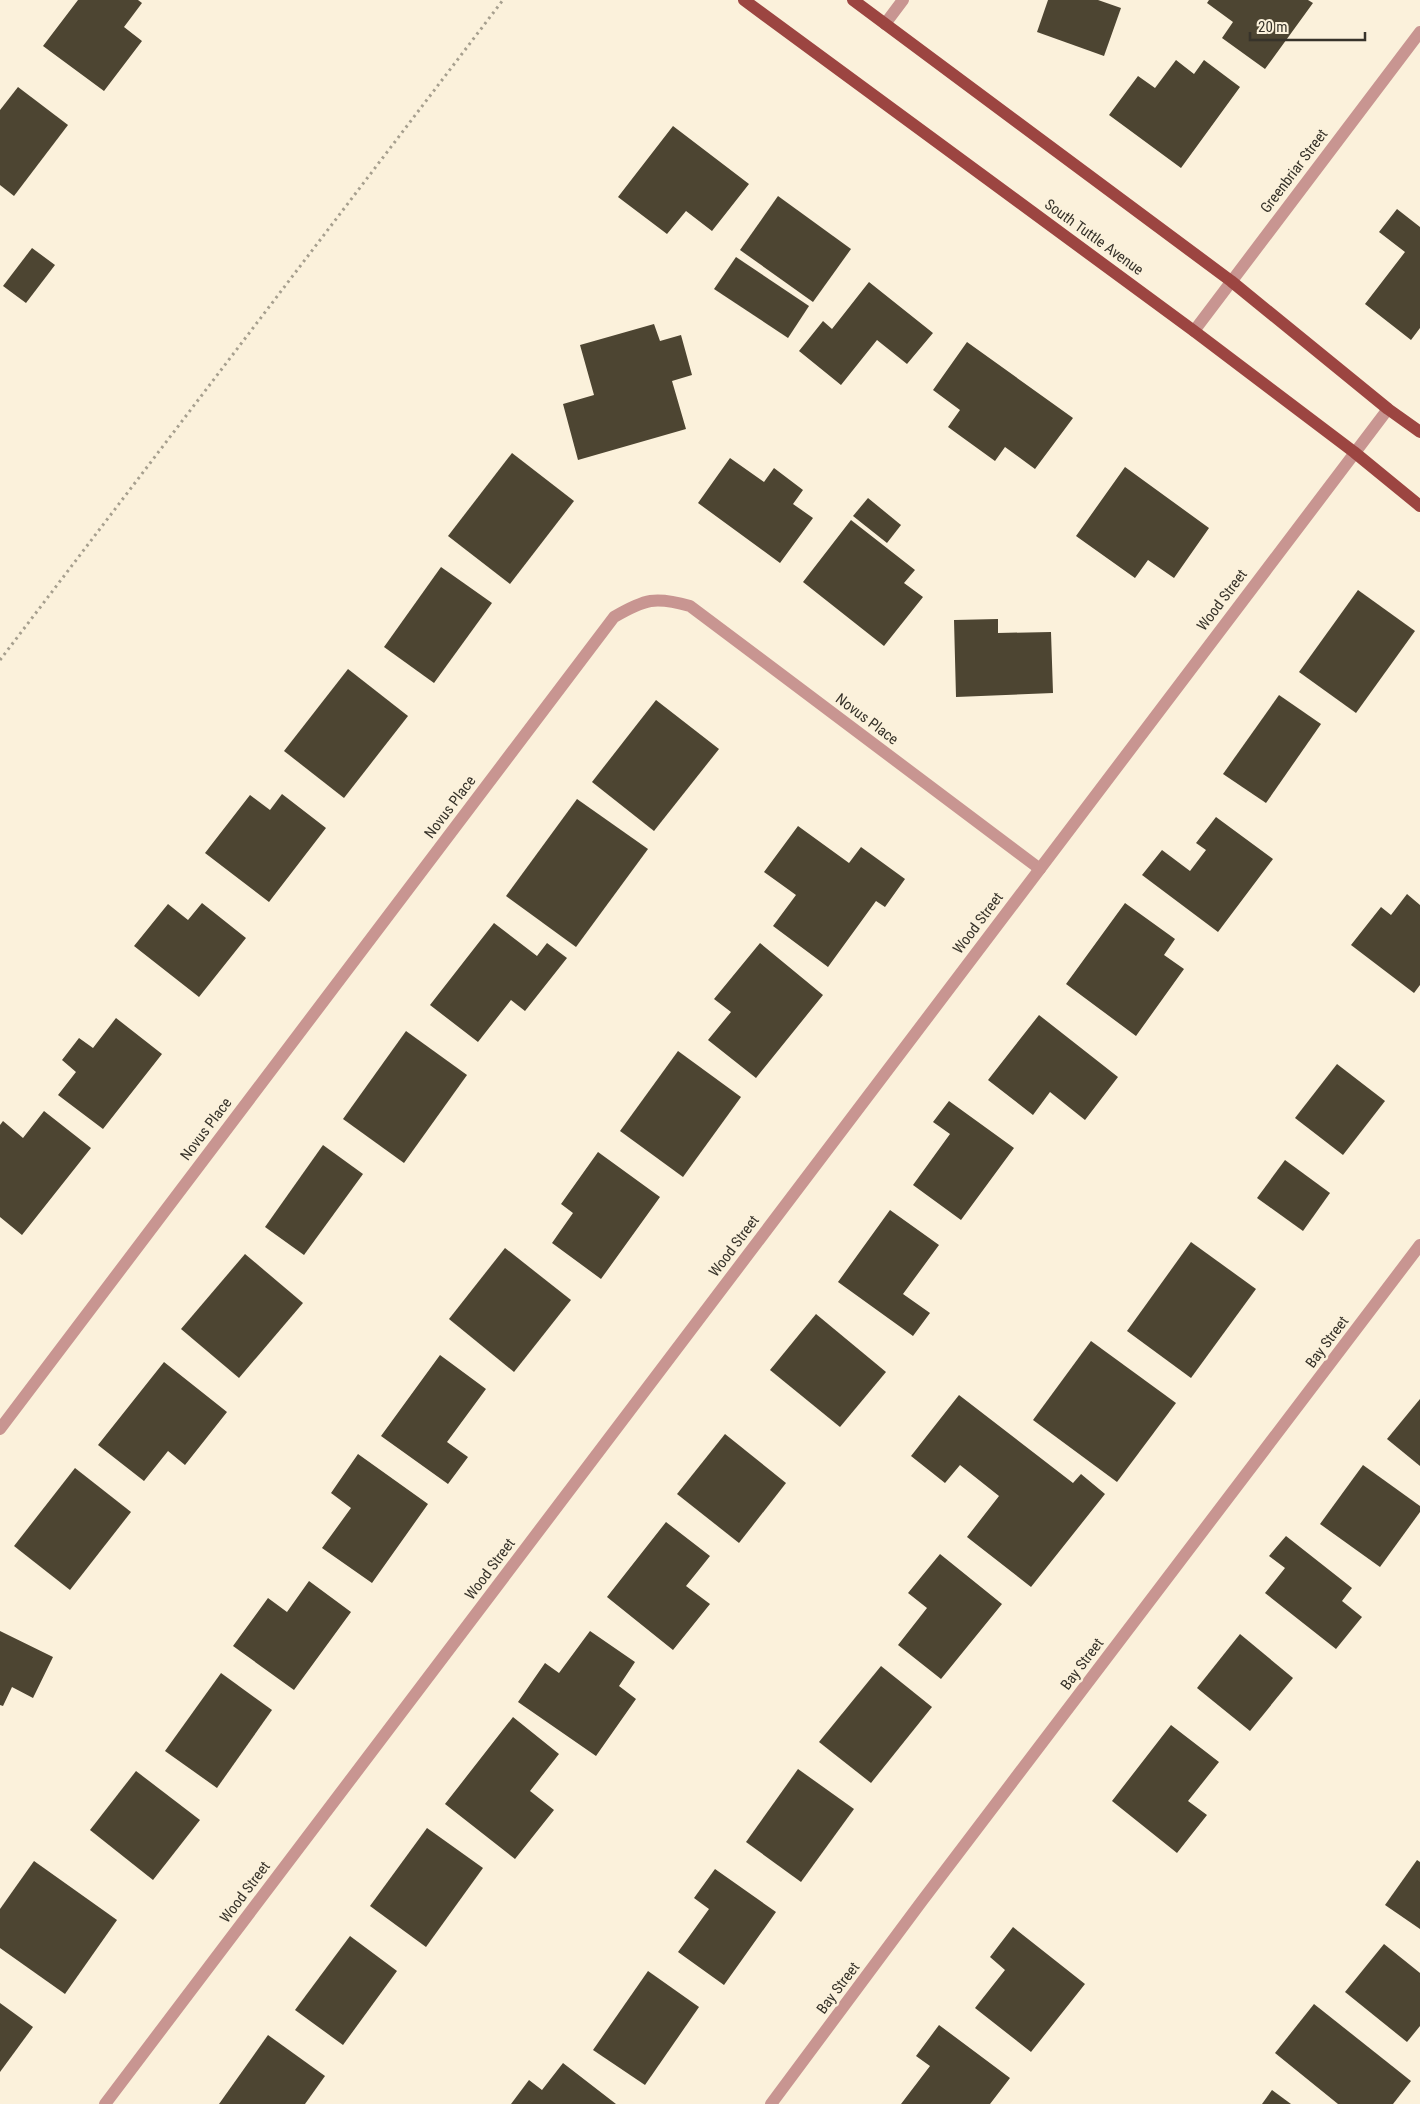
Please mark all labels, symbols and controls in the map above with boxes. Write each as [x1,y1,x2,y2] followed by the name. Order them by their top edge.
[1250,10,1365,42] scale bar
[1258,18,1288,36] text: 20 m
[1257,125,1331,217] street label: Greenbriar Street
[1041,195,1147,279] street label: South Tuttle Avenue
[1193,566,1251,634] street label: Wood Street
[832,690,902,748] street label: Novus Place
[421,772,479,842] street label: Novus Place
[949,889,1007,957] street label: Wood Street
[177,1094,235,1164] street label: Novus Place
[705,1212,763,1280] street label: Wood Street
[1302,1313,1352,1371] street label: Bay Street
[461,1535,519,1603] street label: Wood Street
[1057,1635,1107,1693] street label: Bay Street
[216,1858,274,1926] street label: Wood Street
[813,1959,863,2017] street label: Bay Street

